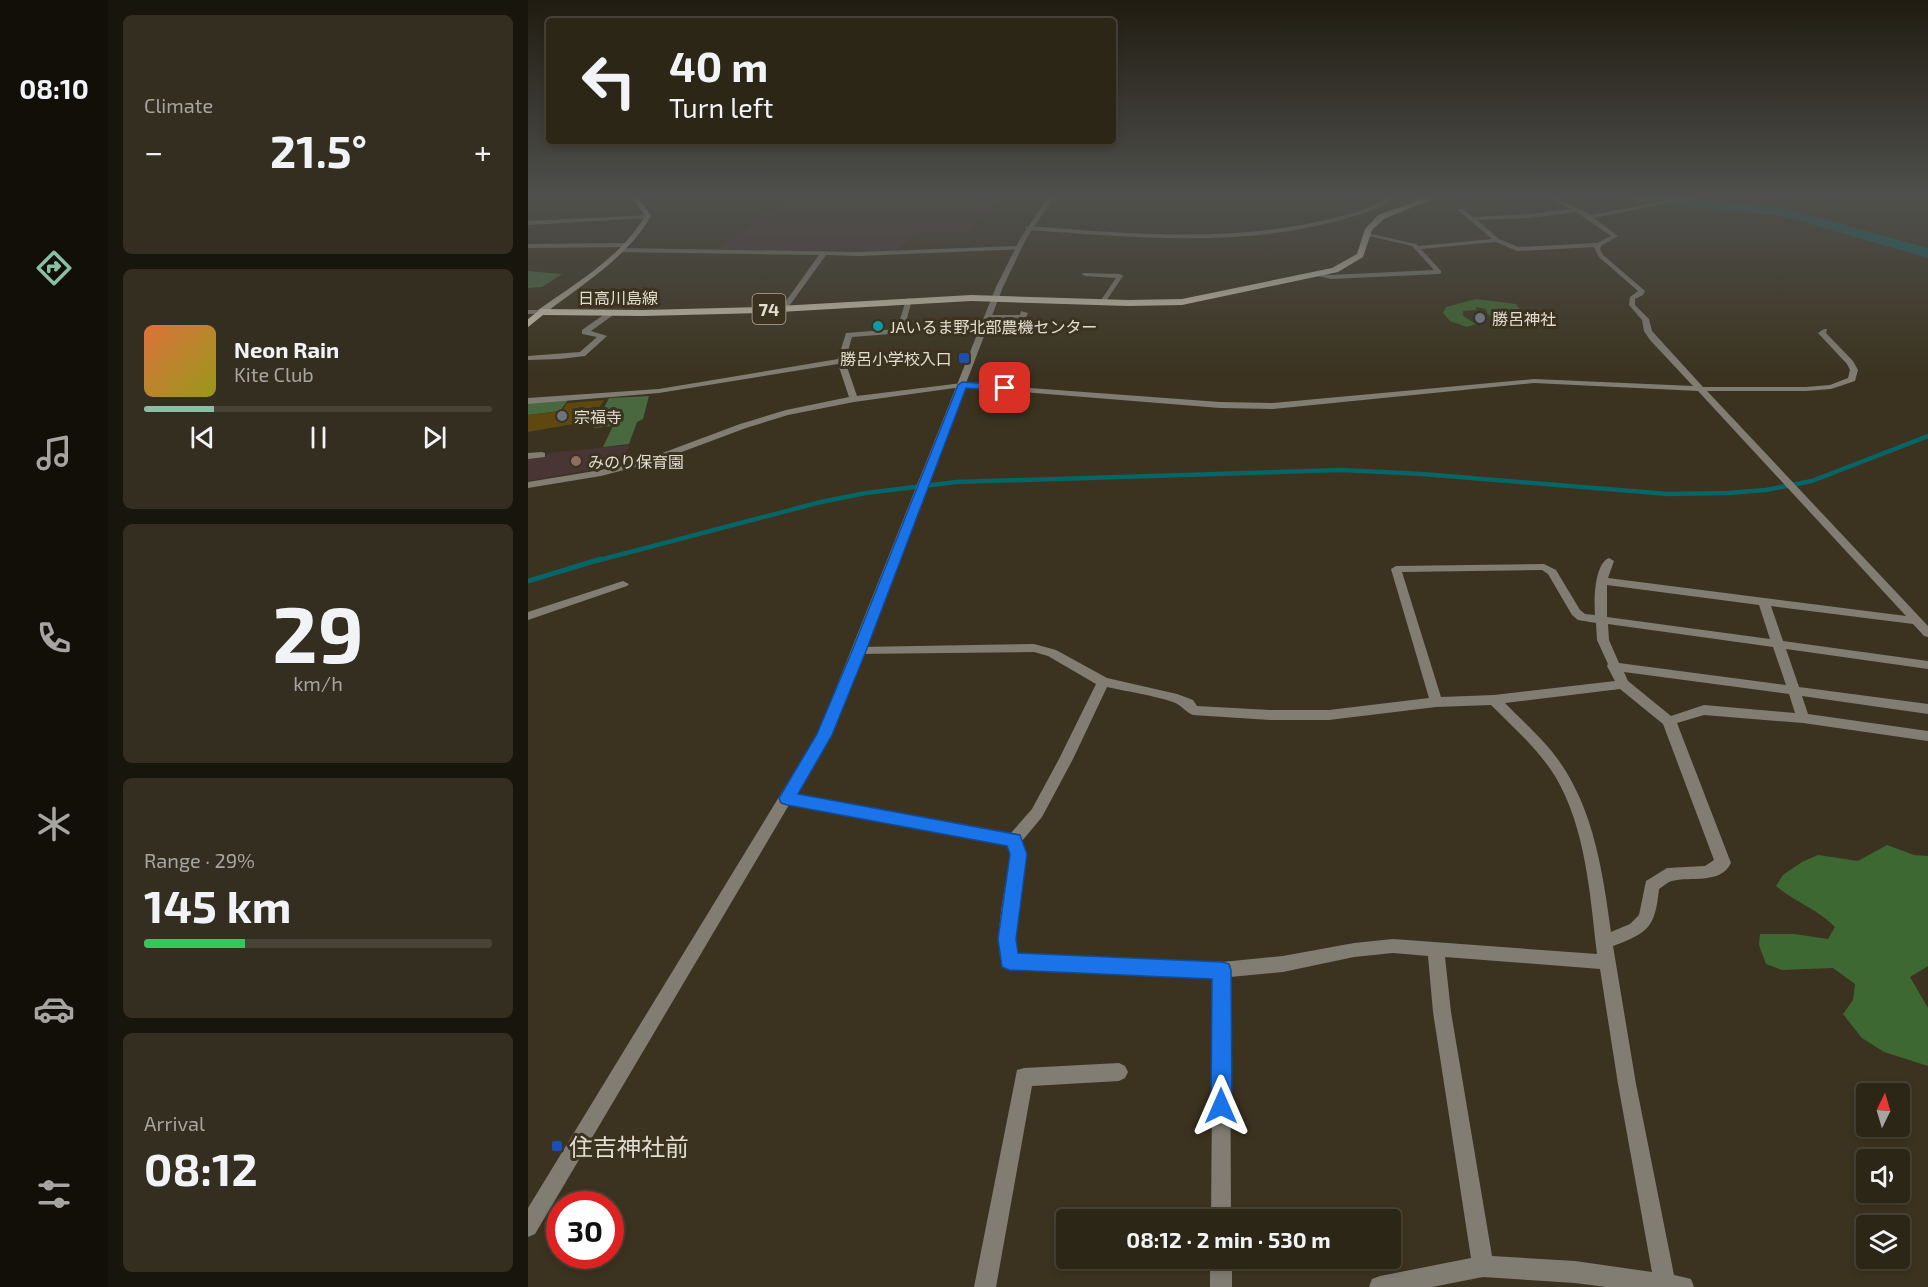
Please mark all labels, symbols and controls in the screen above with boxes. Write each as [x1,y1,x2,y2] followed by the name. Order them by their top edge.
[669,40,768,90] text: 40 m
[570,42,648,120] icon: left
[19,72,89,104] text: 08:10
[669,91,773,123] text: Turn left
[144,93,213,117] text: Climate
[270,123,367,177] text: 21.5°
[144,131,163,171] text: −
[474,131,492,171] text: +
[33,247,75,289] icon: directions
[578,288,658,307] street label: 日高川島線
[752,294,786,324] road number: 74
[1492,309,1556,328] place label: 勝呂神社
[1473,311,1487,325] marker: 勝呂神社
[890,317,1097,336] place label: JAいるま野北部農機センター
[871,319,885,333] marker: JAいるま野北部農機センター
[234,336,339,362] text: Neon Rain
[840,349,952,368] place label: 勝呂小学校入口
[957,351,971,365] marker: 勝呂小学校入口
[234,362,314,386] text: Kite Club
[979,362,1030,413] pin
[988,371,1021,404] icon: arrive
[574,407,622,426] place label: 宗福寺
[555,409,569,423] marker: 宗福寺
[186,421,219,454] icon: previous
[302,421,335,454] icon: pause
[418,421,451,454] icon: next
[33,432,75,474] icon: music
[588,452,684,471] place label: みのり保育園
[569,454,583,468] marker: みのり保育園
[272,585,364,679] text: 29
[33,617,75,659] icon: phone
[293,671,343,695] text: km/h
[33,803,75,845] icon: climate
[144,848,255,872] text: Range · 29%
[144,878,291,932] text: 145 km
[33,988,75,1030] icon: car
[1189,1074,1253,1138] position arrow
[1856,1083,1910,1137] north arrow
[1856,1083,1910,1269] map controls
[144,1111,205,1135] text: Arrival
[569,1132,689,1161] place label: 住吉神社前
[550,1139,564,1153] marker: 住吉神社前
[144,1141,258,1195] text: 08:12
[1856,1149,1910,1203] button: sound
[33,1173,75,1215] icon: filters
[546,1191,624,1269] speed limit sign: 30
[1856,1215,1910,1269] button: layers
[1126,1226,1331,1252] text: 08:12 · 2 min · 530 m

